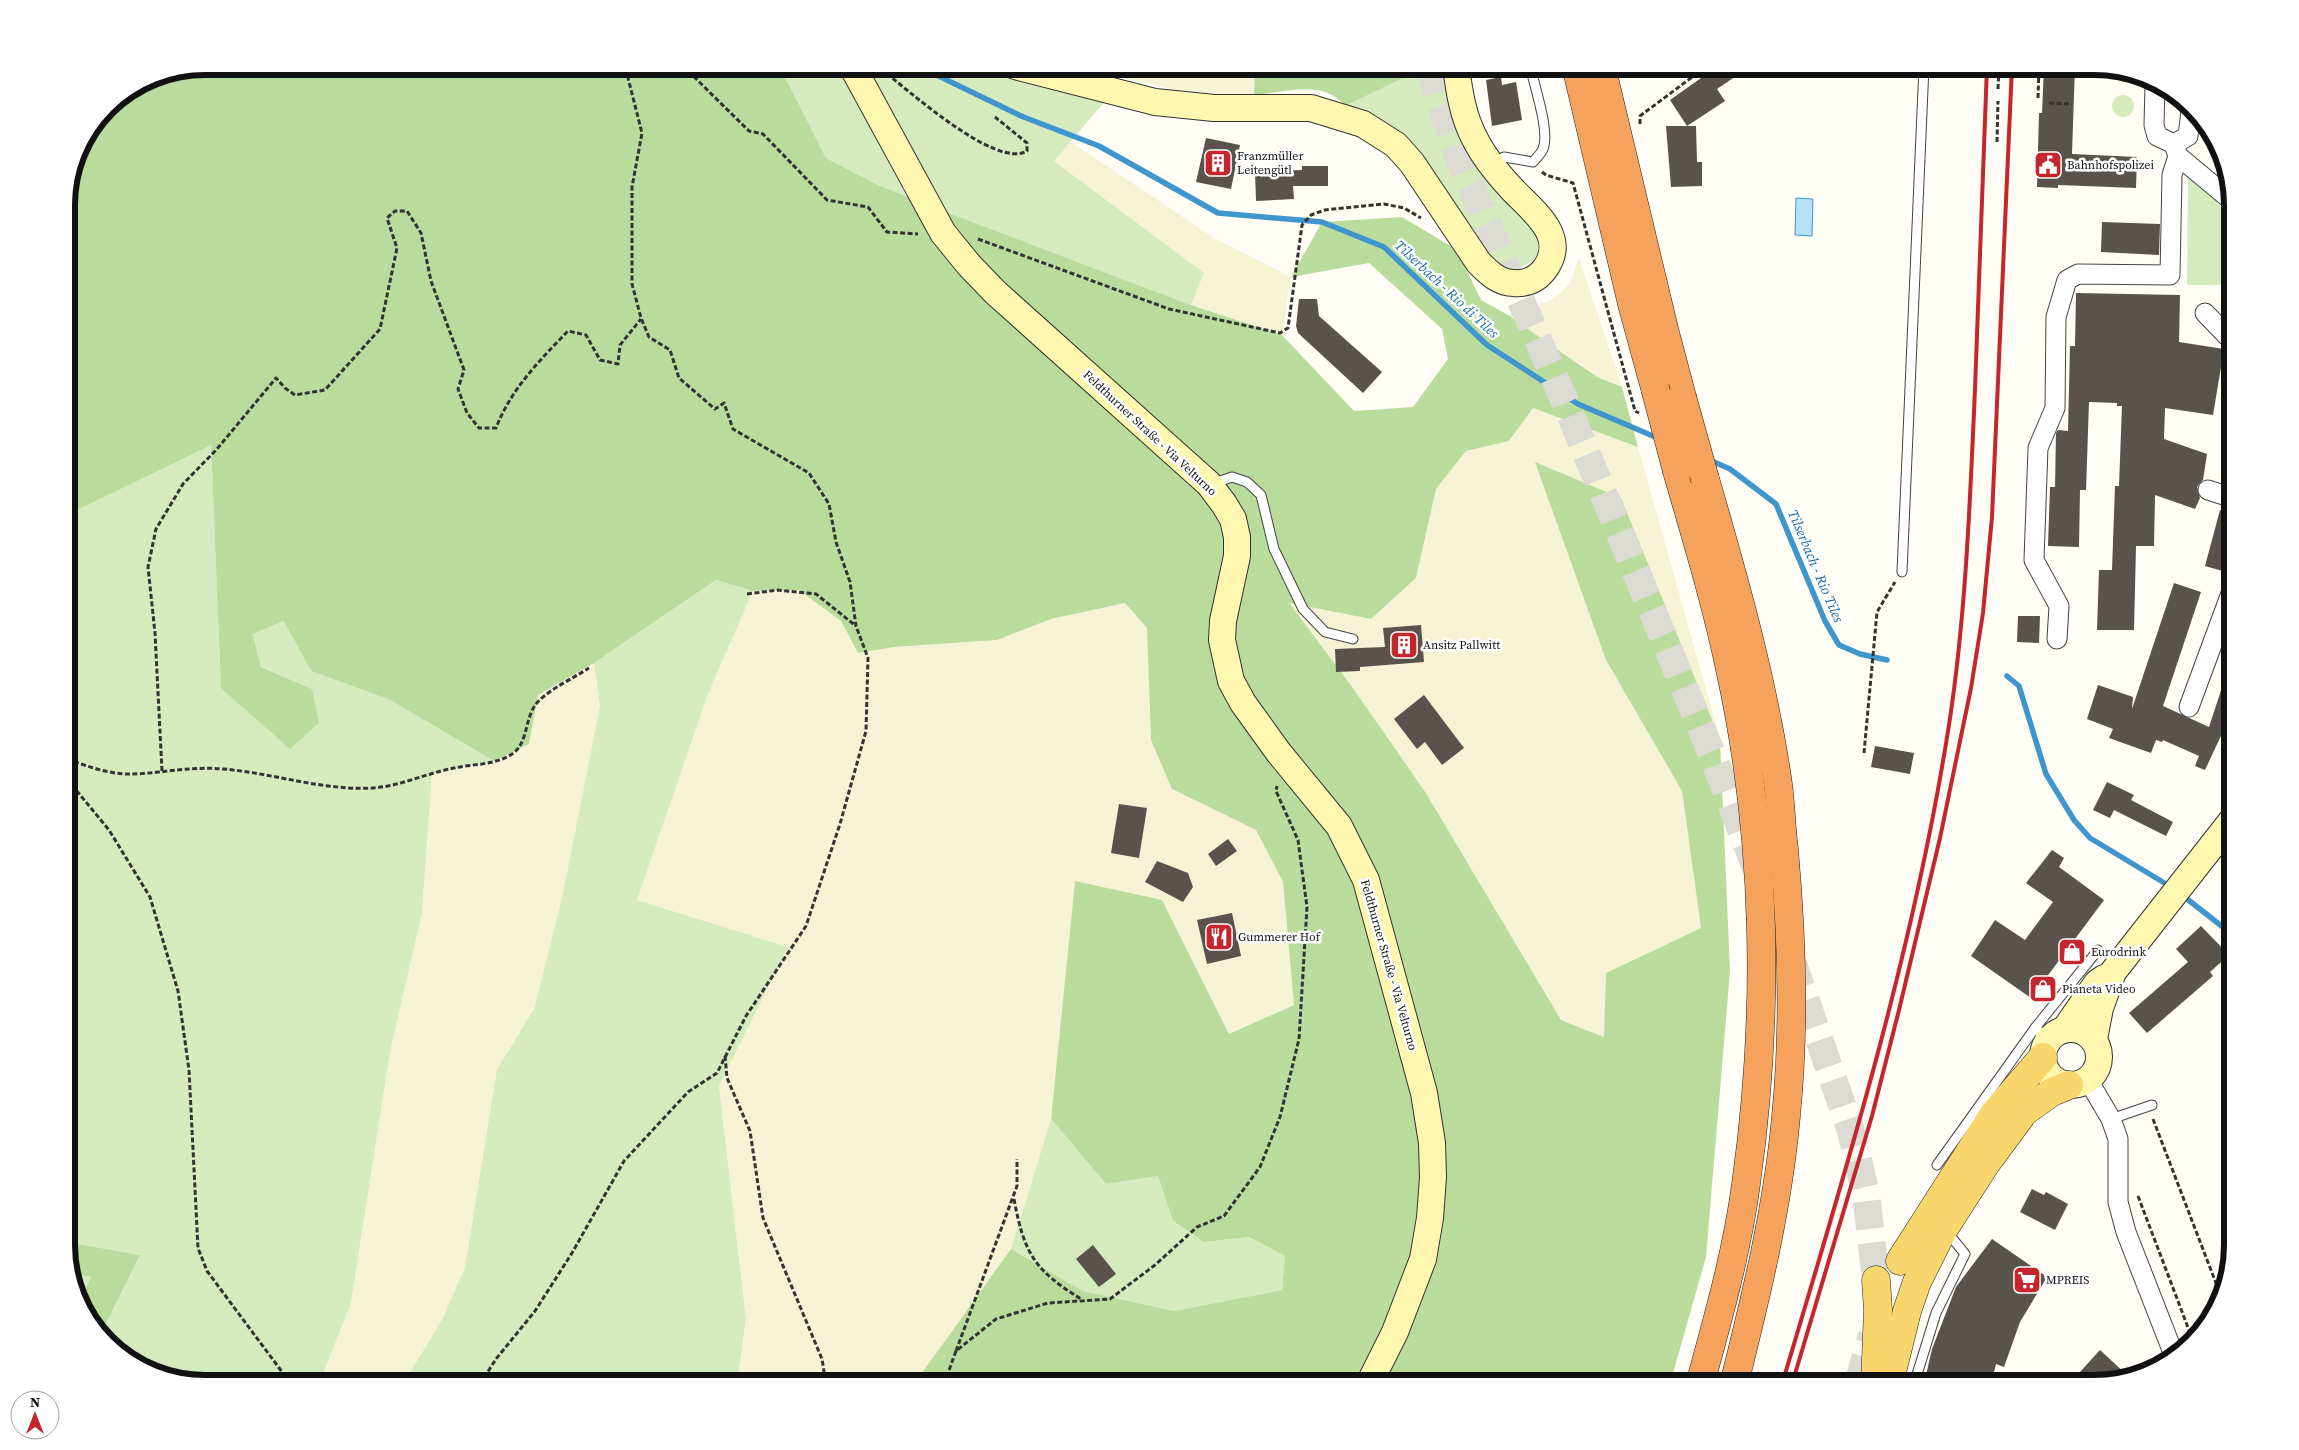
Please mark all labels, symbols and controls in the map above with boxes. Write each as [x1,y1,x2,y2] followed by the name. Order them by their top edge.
[1203,148,1233,178] building icon: Franzmüller Leitengütl
[1237,148,1304,178] place label: Franzmüller Leitengütl
[2033,150,2063,180] public building icon: Bahnhofspolizei
[2067,157,2154,173] place label: Bahnhofspolizei
[1391,236,1504,343] water label: Tilserbach - Rio di Tiles
[1080,367,1220,499] street label: Feldthurner Straße - Via Velturno
[1783,507,1849,626] water label: Tilserbach - Rio Tiles
[1389,630,1419,660] building icon: Ansitz Pallwitt
[1423,637,1500,653] place label: Ansitz Pallwitt
[1357,878,1421,1053] street label: Feldthurner Straße - Via Velturno
[1204,922,1234,952] restaurant icon: Gummerer Hof
[1238,929,1322,945] place label: Gummerer Hof
[2057,937,2087,967] shop icon: Eurodrink
[2091,944,2146,960] place label: Eurodrink
[2028,974,2058,1004] shop icon: Pianeta Video
[2062,981,2136,997] place label: Pianeta Video
[2012,1265,2042,1295] supermarket icon: MPREIS
[2046,1272,2089,1288] place label: MPREIS
[10,1390,60,1440] north arrow
[30,1392,40,1412] text: N

